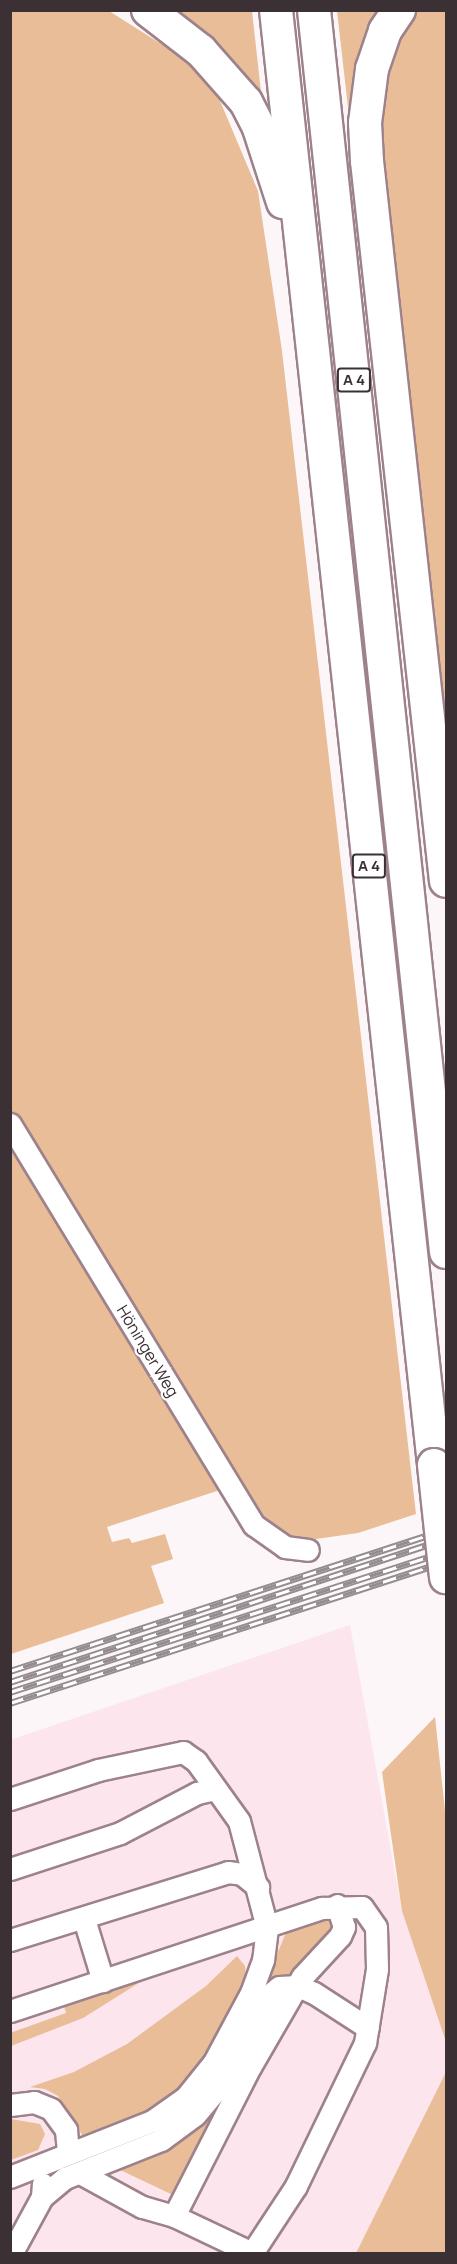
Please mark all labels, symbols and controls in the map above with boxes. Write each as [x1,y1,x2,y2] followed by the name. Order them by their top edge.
[336,368,372,392] road number: A 4
[351,854,387,878] road number: A 4
[113,1302,183,1400] street label: Höninger Weg

